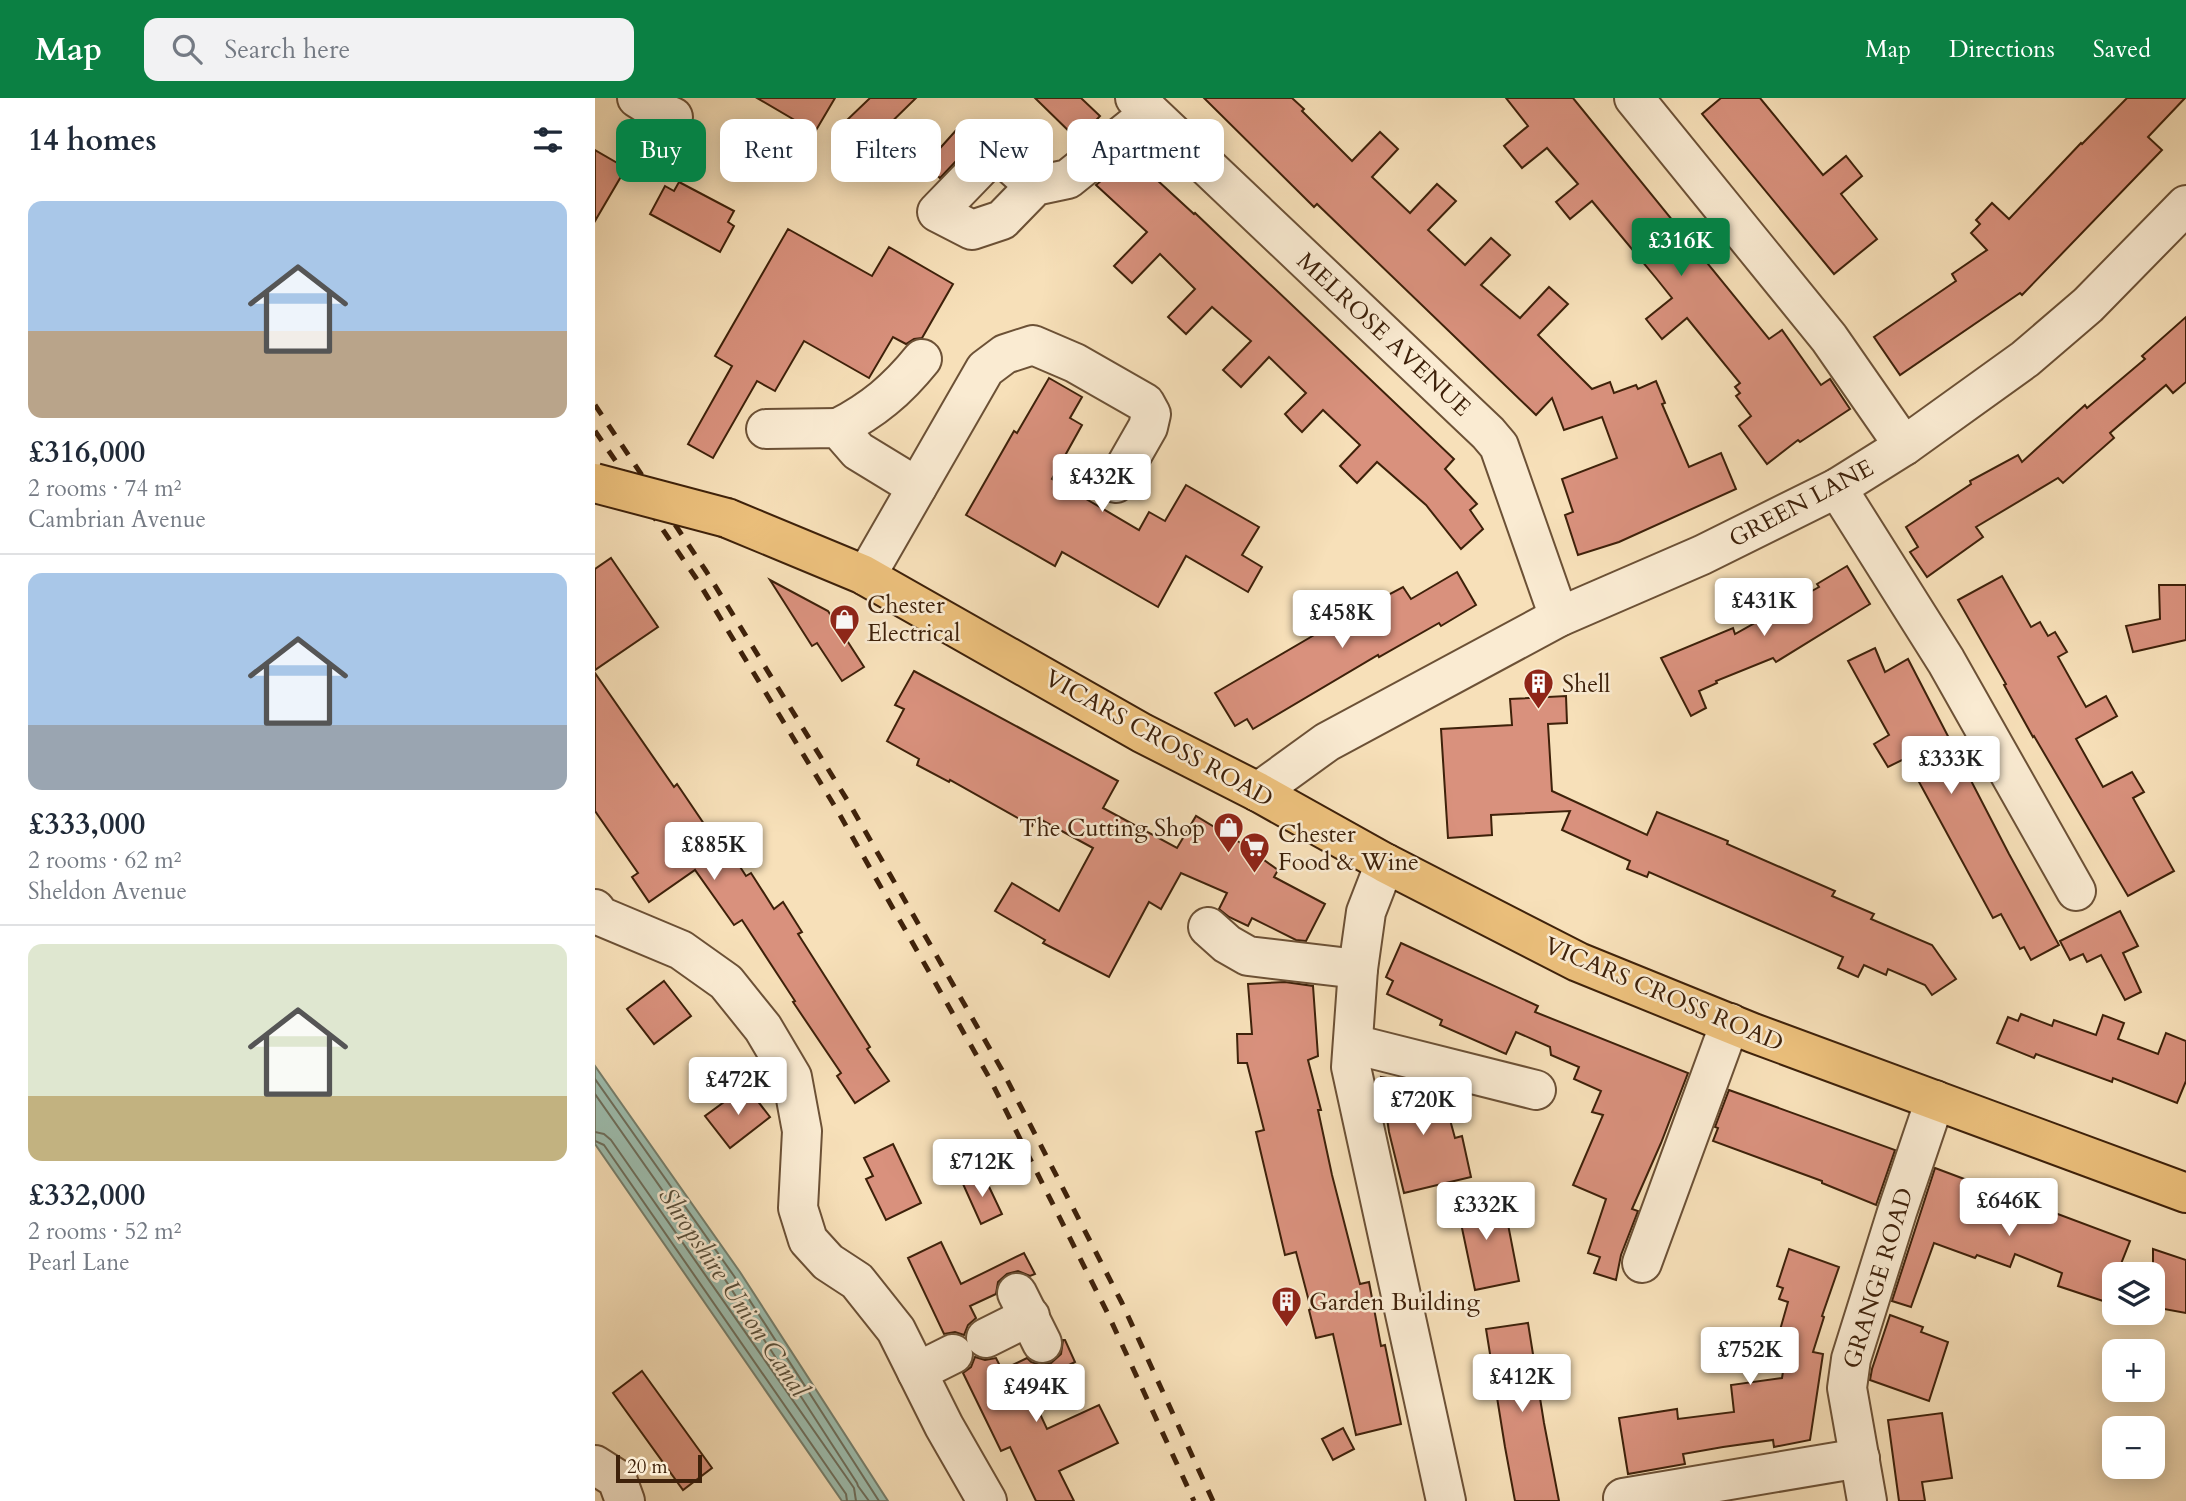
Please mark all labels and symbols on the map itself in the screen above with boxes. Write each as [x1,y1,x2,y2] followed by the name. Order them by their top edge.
[1632,218,1730,278] pin: £316K
[1289,245,1478,424] street label: MELROSE AVENUE
[1723,452,1879,555] street label: GREEN LANE
[1053,454,1151,514] pin: £432K
[1715,578,1813,638] pin: £431K
[867,589,960,650] place label: Chester Electrical
[1293,590,1391,650] pin: £458K
[827,602,861,646] shop icon: Chester Electrical
[1039,662,1279,815] street label: VICARS CROSS ROAD
[1522,667,1556,711] building icon: Shell
[1562,668,1610,701] place label: Shell
[1902,736,2000,796] pin: £333K
[1211,811,1245,855] shop icon: The Cutting Shop
[1019,812,1205,845] place label: The Cutting Shop
[1278,818,1419,879] place label: Chester Food & Wine
[665,822,763,882] pin: £885K
[1238,831,1272,875] supermarket icon: Chester Food & Wine
[1539,929,1788,1060] street label: VICARS CROSS ROAD
[689,1058,787,1117] pin: £472K
[1374,1077,1472,1137] pin: £720K
[933,1140,1031,1199] pin: £712K
[1960,1178,2058,1238] pin: £646K
[650,1180,817,1405] water label: Shropshire Union Canal
[1437,1182,1535,1242] pin: £332K
[1835,1184,1922,1373] street label: GRANGE ROAD
[1269,1285,1303,1329] building icon: Garden Building
[1309,1286,1480,1319] place label: Garden Building
[1701,1328,1799,1387] pin: £752K
[1473,1354,1571,1414] pin: £412K
[987,1364,1085,1424] pin: £494K
[616,1452,702,1484] scale bar

